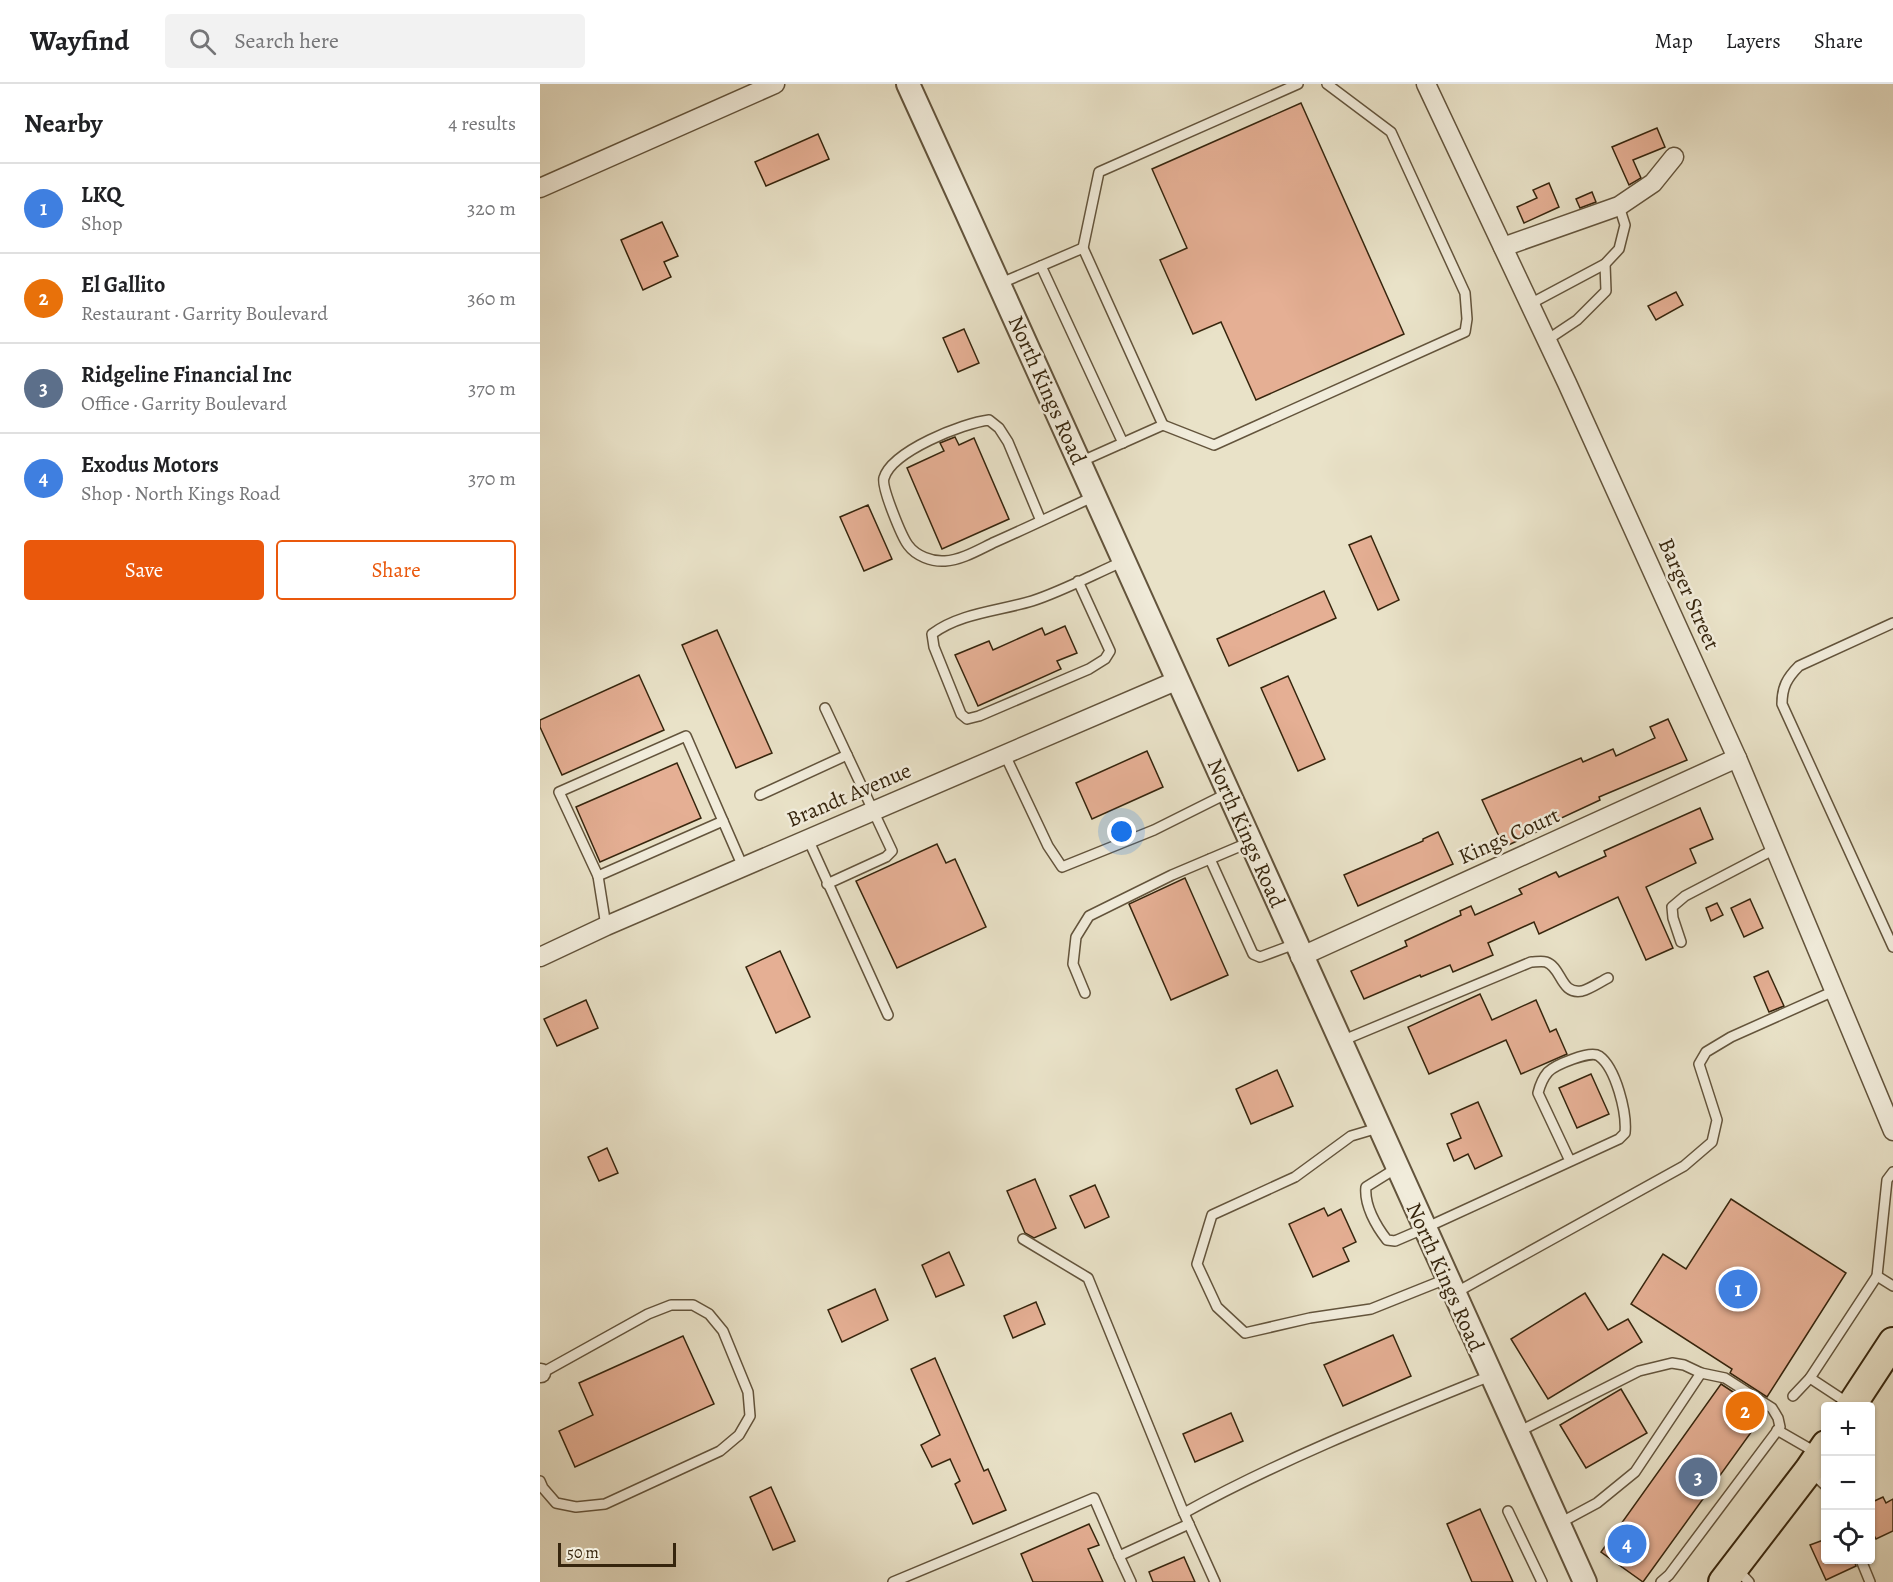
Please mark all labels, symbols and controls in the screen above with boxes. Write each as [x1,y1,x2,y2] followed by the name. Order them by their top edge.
[165,14,585,68] search box
[30,22,129,60] text: Wayfind
[186,25,219,58] icon: search
[234,26,339,56] text: Search here
[1654,27,1693,55] text: Map
[1726,27,1781,55] text: Layers
[1814,27,1863,55] text: Share
[24,106,103,141] text: Nearby
[448,110,516,137] text: 4 results
[81,180,121,210] text: LKQ
[40,195,47,222] text: 1
[467,195,516,222] text: 320 m
[81,210,123,237] text: Shop
[81,270,165,300] text: El Gallito
[39,285,48,312] text: 2
[467,285,516,312] text: 360 m
[81,300,328,327] text: Restaurant · Garrity Boulevard
[1001,311,1093,469] street label: North Kings Road
[81,360,292,390] text: Ridgeline Financial Inc
[39,375,48,402] text: 3
[468,375,516,402] text: 370 m
[81,390,287,417] text: Office · Garrity Boulevard
[81,450,219,480] text: Exodus Motors
[39,465,48,492] text: 4
[468,465,516,492] text: 370 m
[81,480,280,507] text: Shop · North Kings Road
[1651,533,1727,655] street label: Barger Street
[24,540,264,600] button: Save
[276,540,516,600] button: Share
[1200,754,1292,912] street label: North Kings Road
[782,755,916,835] street label: Brandt Avenue
[1453,800,1565,872] street label: Kings Court
[1107,817,1136,846] your location
[1399,1198,1491,1356] street label: North Kings Road
[1718,1266,1758,1312] pin: 1
[1726,1388,1764,1434] pin: 2
[1821,1402,1875,1564] map controls
[1821,1402,1875,1456] button: +
[1678,1454,1718,1500] pin: 3
[1821,1456,1875,1510] button: −
[1821,1510,1875,1564] button: locate
[1608,1522,1646,1566] pin: 4
[558,1540,676,1568] scale bar
[567,1542,599,1564] text: 50 m

